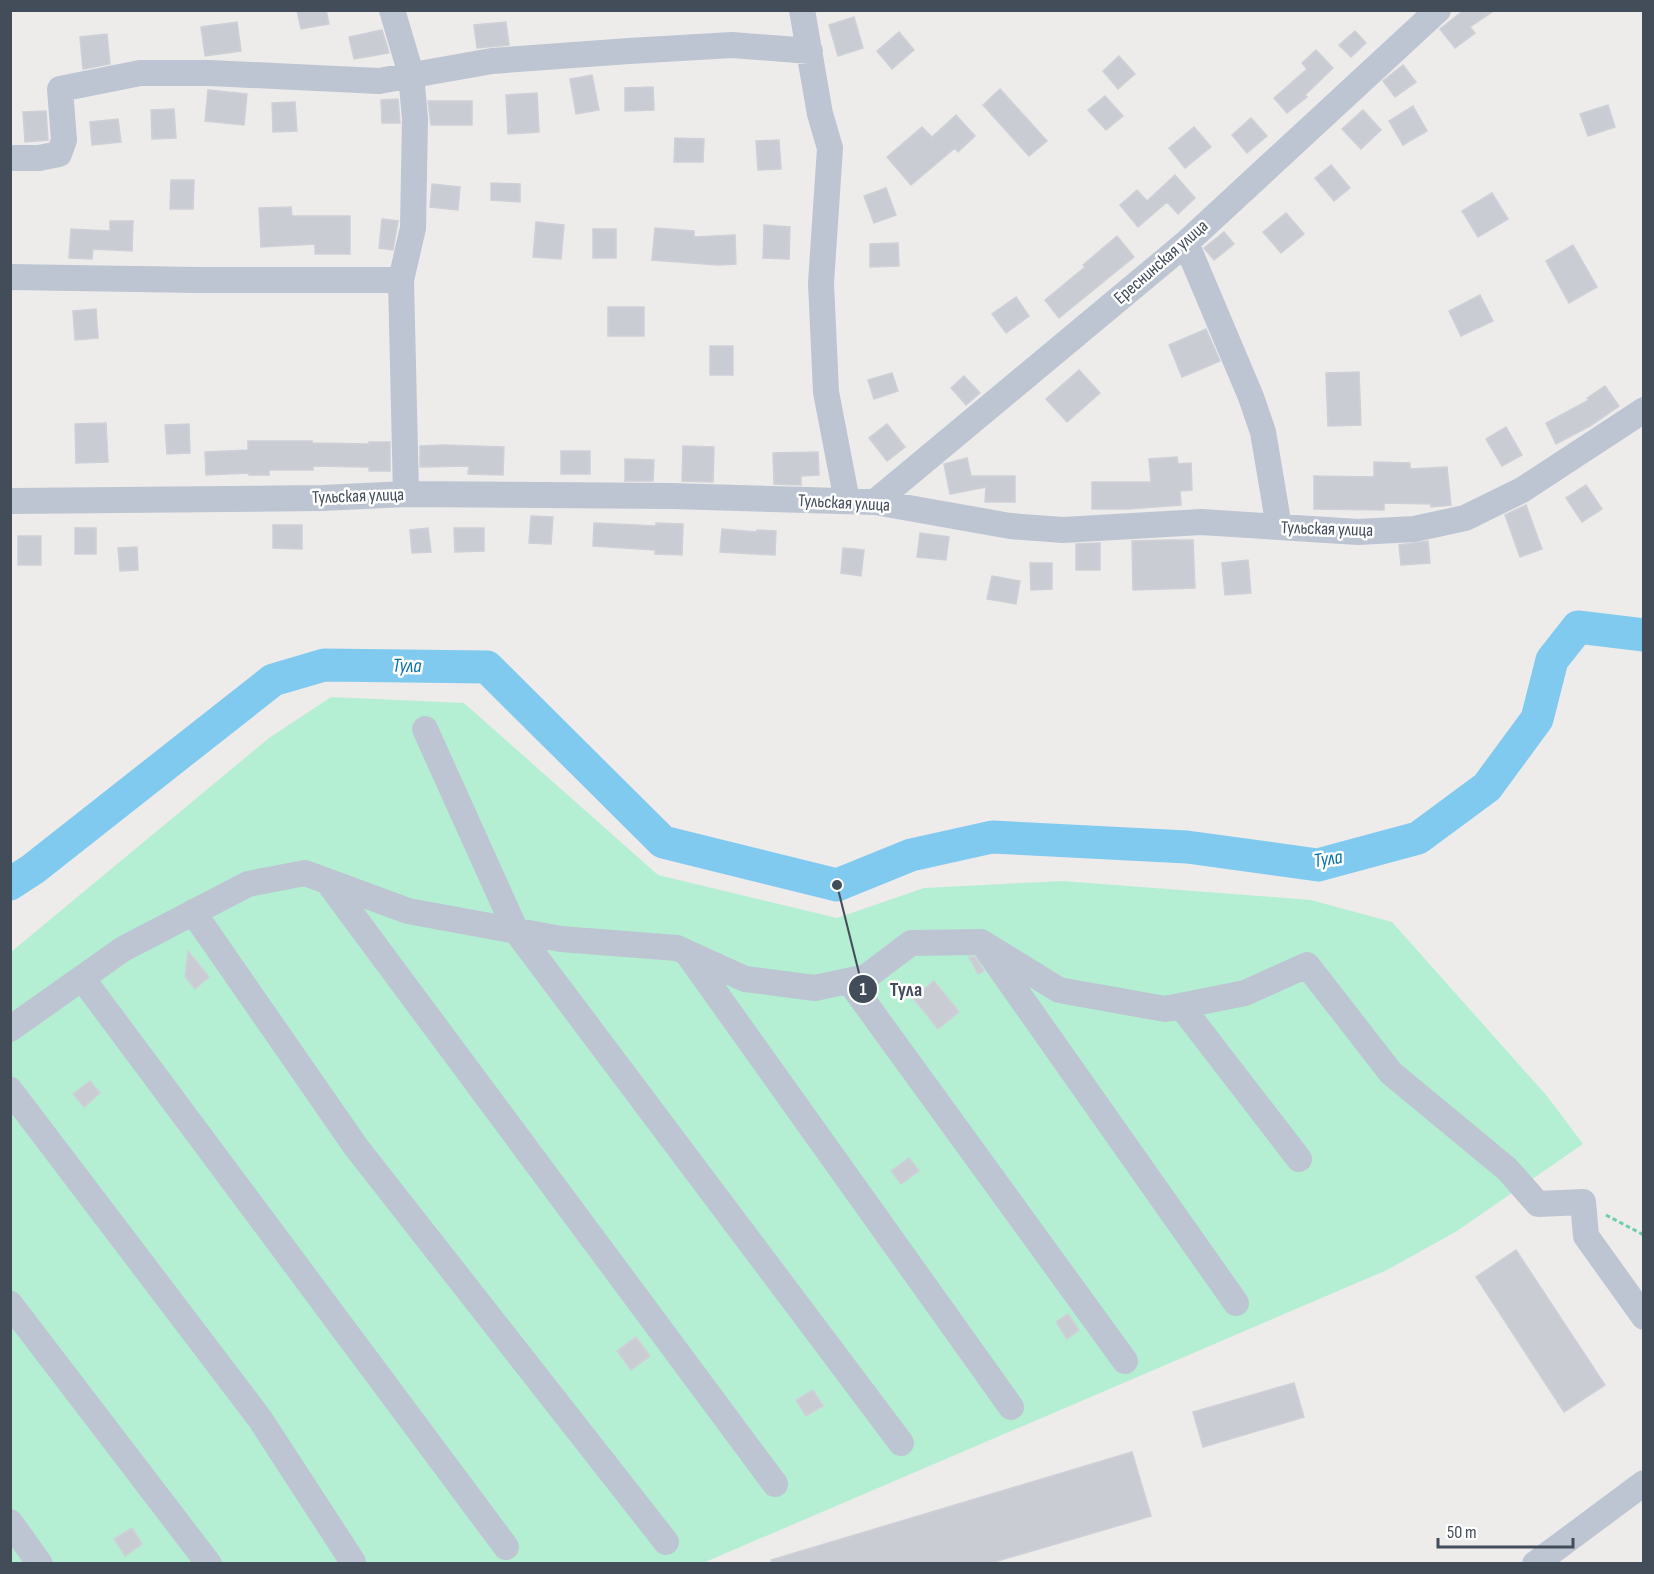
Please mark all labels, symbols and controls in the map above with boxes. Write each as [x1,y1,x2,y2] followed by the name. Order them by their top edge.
[1110,215,1212,309] street label: Ереснинская улица
[312,484,404,508] street label: Тульская улица
[797,490,891,516] street label: Тульская улица
[1281,517,1373,541] street label: Тульская улица
[392,654,422,678] water label: Тула
[1312,845,1344,873] water label: Тула
[848,970,934,1008] callout: Тула
[890,978,922,1002] text: Тула
[859,979,867,1000] text: 1
[1438,1511,1573,1549] scale bar
[1447,1522,1477,1543] text: 50 m

